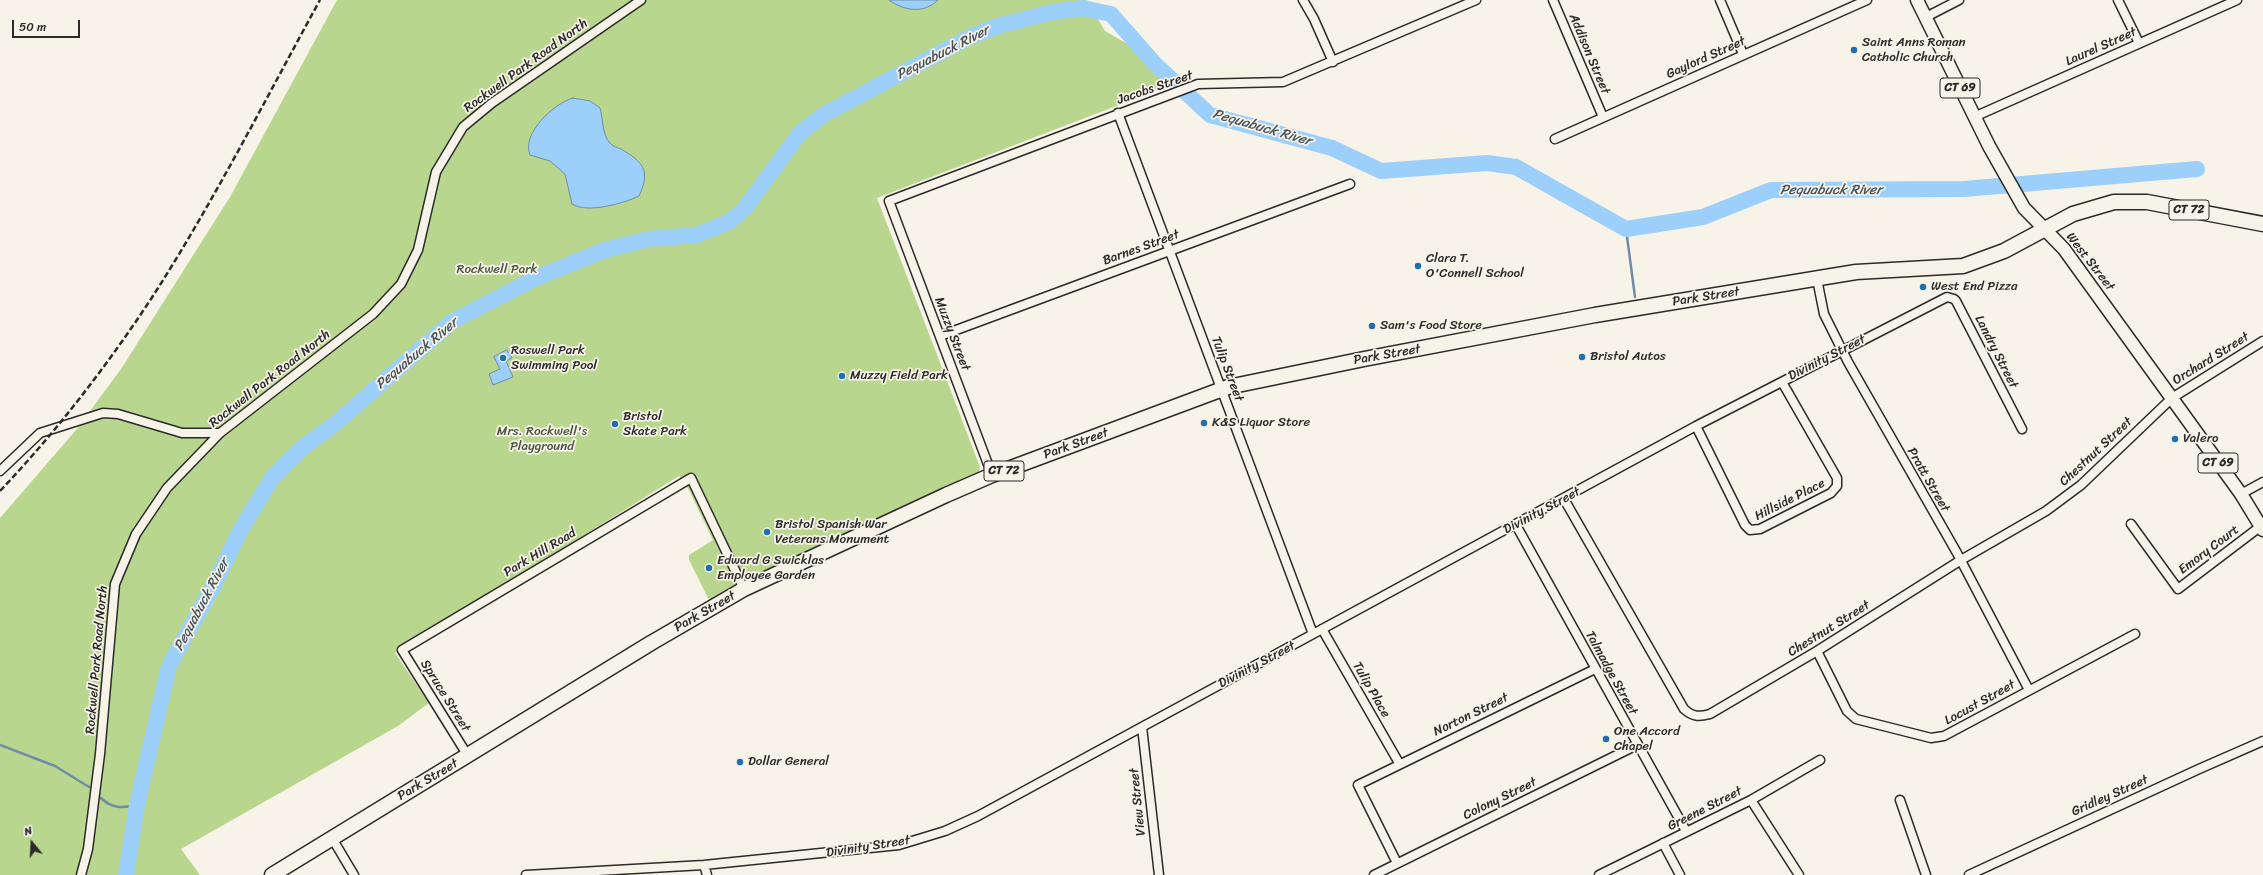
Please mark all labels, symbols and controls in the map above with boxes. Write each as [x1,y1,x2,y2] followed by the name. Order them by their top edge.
[1565,11,1613,97] street label: Addison Street
[14,12,82,38] scale bar
[19,16,46,38] text: 50 m
[461,16,591,116] street label: Rockwell Park Road North
[894,22,992,84] water label: Pequabuck River
[2063,24,2139,70] street label: Laurel Street
[1664,34,1748,82] street label: Gaylord Street
[1862,35,1966,66] place label: Saint Anns Roman Catholic Church
[1849,45,1859,55] marker: Saint Anns Roman Catholic Church
[1115,68,1195,108] street label: Jacobs Street
[1940,78,1980,98] road number: CT 69
[1211,106,1313,150] water label: Pequabuck River
[1780,182,1882,198] water label: Pequabuck River
[2169,200,2209,220] road number: CT 72
[1101,227,1181,269] street label: Barnes Street
[2062,230,2118,294] street label: West Street
[1426,251,1524,282] place label: Clara T. O'Connell School
[1413,261,1423,271] marker: Clara T. O'Connell School
[457,262,537,278] park label: Rockwell Park
[1931,279,2018,295] place label: West End Pizza
[1918,282,1928,292] marker: West End Pizza
[1671,284,1741,310] street label: Park Street
[931,295,973,373] street label: Muzzy Street
[1971,313,2021,391] street label: Landry Street
[373,315,461,393] water label: Pequabuck River
[1380,318,1482,334] place label: Sam's Food Store
[1367,321,1377,331] marker: Sam's Food Store
[206,327,334,431] street label: Rockwell Park Road North
[2170,329,2252,389] street label: Orchard Street
[1786,332,1868,384] street label: Divinity Street
[1207,334,1247,404] street label: Tulip Street
[1352,341,1422,369] street label: Park Street
[511,343,597,374] place label: Roswell Park Swimming Pool
[1590,349,1666,365] place label: Bristol Autos
[1577,352,1587,362] marker: Bristol Autos
[498,353,508,363] marker: Roswell Park Swimming Pool
[850,368,948,384] place label: Muzzy Field Park
[837,371,847,381] marker: Muzzy Field Park
[623,409,687,440] place label: Bristol Skate Park
[2056,414,2136,490] street label: Chestnut Street
[1212,415,1310,431] place label: K&S Liquor Store
[1199,418,1209,428] marker: K&S Liquor Store
[610,419,620,429] marker: Bristol Skate Park
[497,424,587,455] park label: Mrs. Rockwell's Playground
[1041,425,1111,463] street label: Park Street
[2183,431,2218,447] place label: Valero
[2170,434,2180,444] marker: Valero
[1903,445,1953,515] street label: Pratt Street
[2198,453,2238,473] road number: CT 69
[984,461,1024,481] road number: CT 72
[1752,476,1828,524] street label: Hillside Place
[1501,484,1583,538] street label: Divinity Street
[775,517,889,548] place label: Bristol Spanish War Veterans Monument
[2176,522,2242,578] street label: Emory Court
[501,525,579,581] street label: Park Hill Road
[762,527,772,537] marker: Bristol Spanish War Veterans Monument
[717,553,824,584] place label: Edward G Swicklas Employee Garden
[171,556,233,654] water label: Pequabuck River
[704,563,714,573] marker: Edward G Swicklas Employee Garden
[83,585,111,735] street label: Rockwell Park Road North
[672,588,738,636] street label: Park Street
[1785,598,1873,660] street label: Chestnut Street
[1581,628,1641,718] street label: Talmadge Street
[1216,638,1298,692] street label: Divinity Street
[417,657,473,735] street label: Spruce Street
[1349,659,1393,721] street label: Tulip Place
[1942,677,2018,729] street label: Locust Street
[1431,690,1511,740] street label: Norton Street
[1614,724,1680,755] place label: One Accord Chapel
[1601,734,1611,744] marker: One Accord Chapel
[748,754,829,770] place label: Dollar General
[395,756,461,804] street label: Park Street
[735,757,745,767] marker: Dollar General
[1127,767,1149,837] street label: View Street
[2069,772,2151,820] street label: Gridley Street
[1461,774,1539,824] street label: Colony Street
[1665,784,1745,834] street label: Greene Street
[22,821,35,841] text: N
[12,823,52,863] north arrow
[825,833,911,861] street label: Divinity Street

